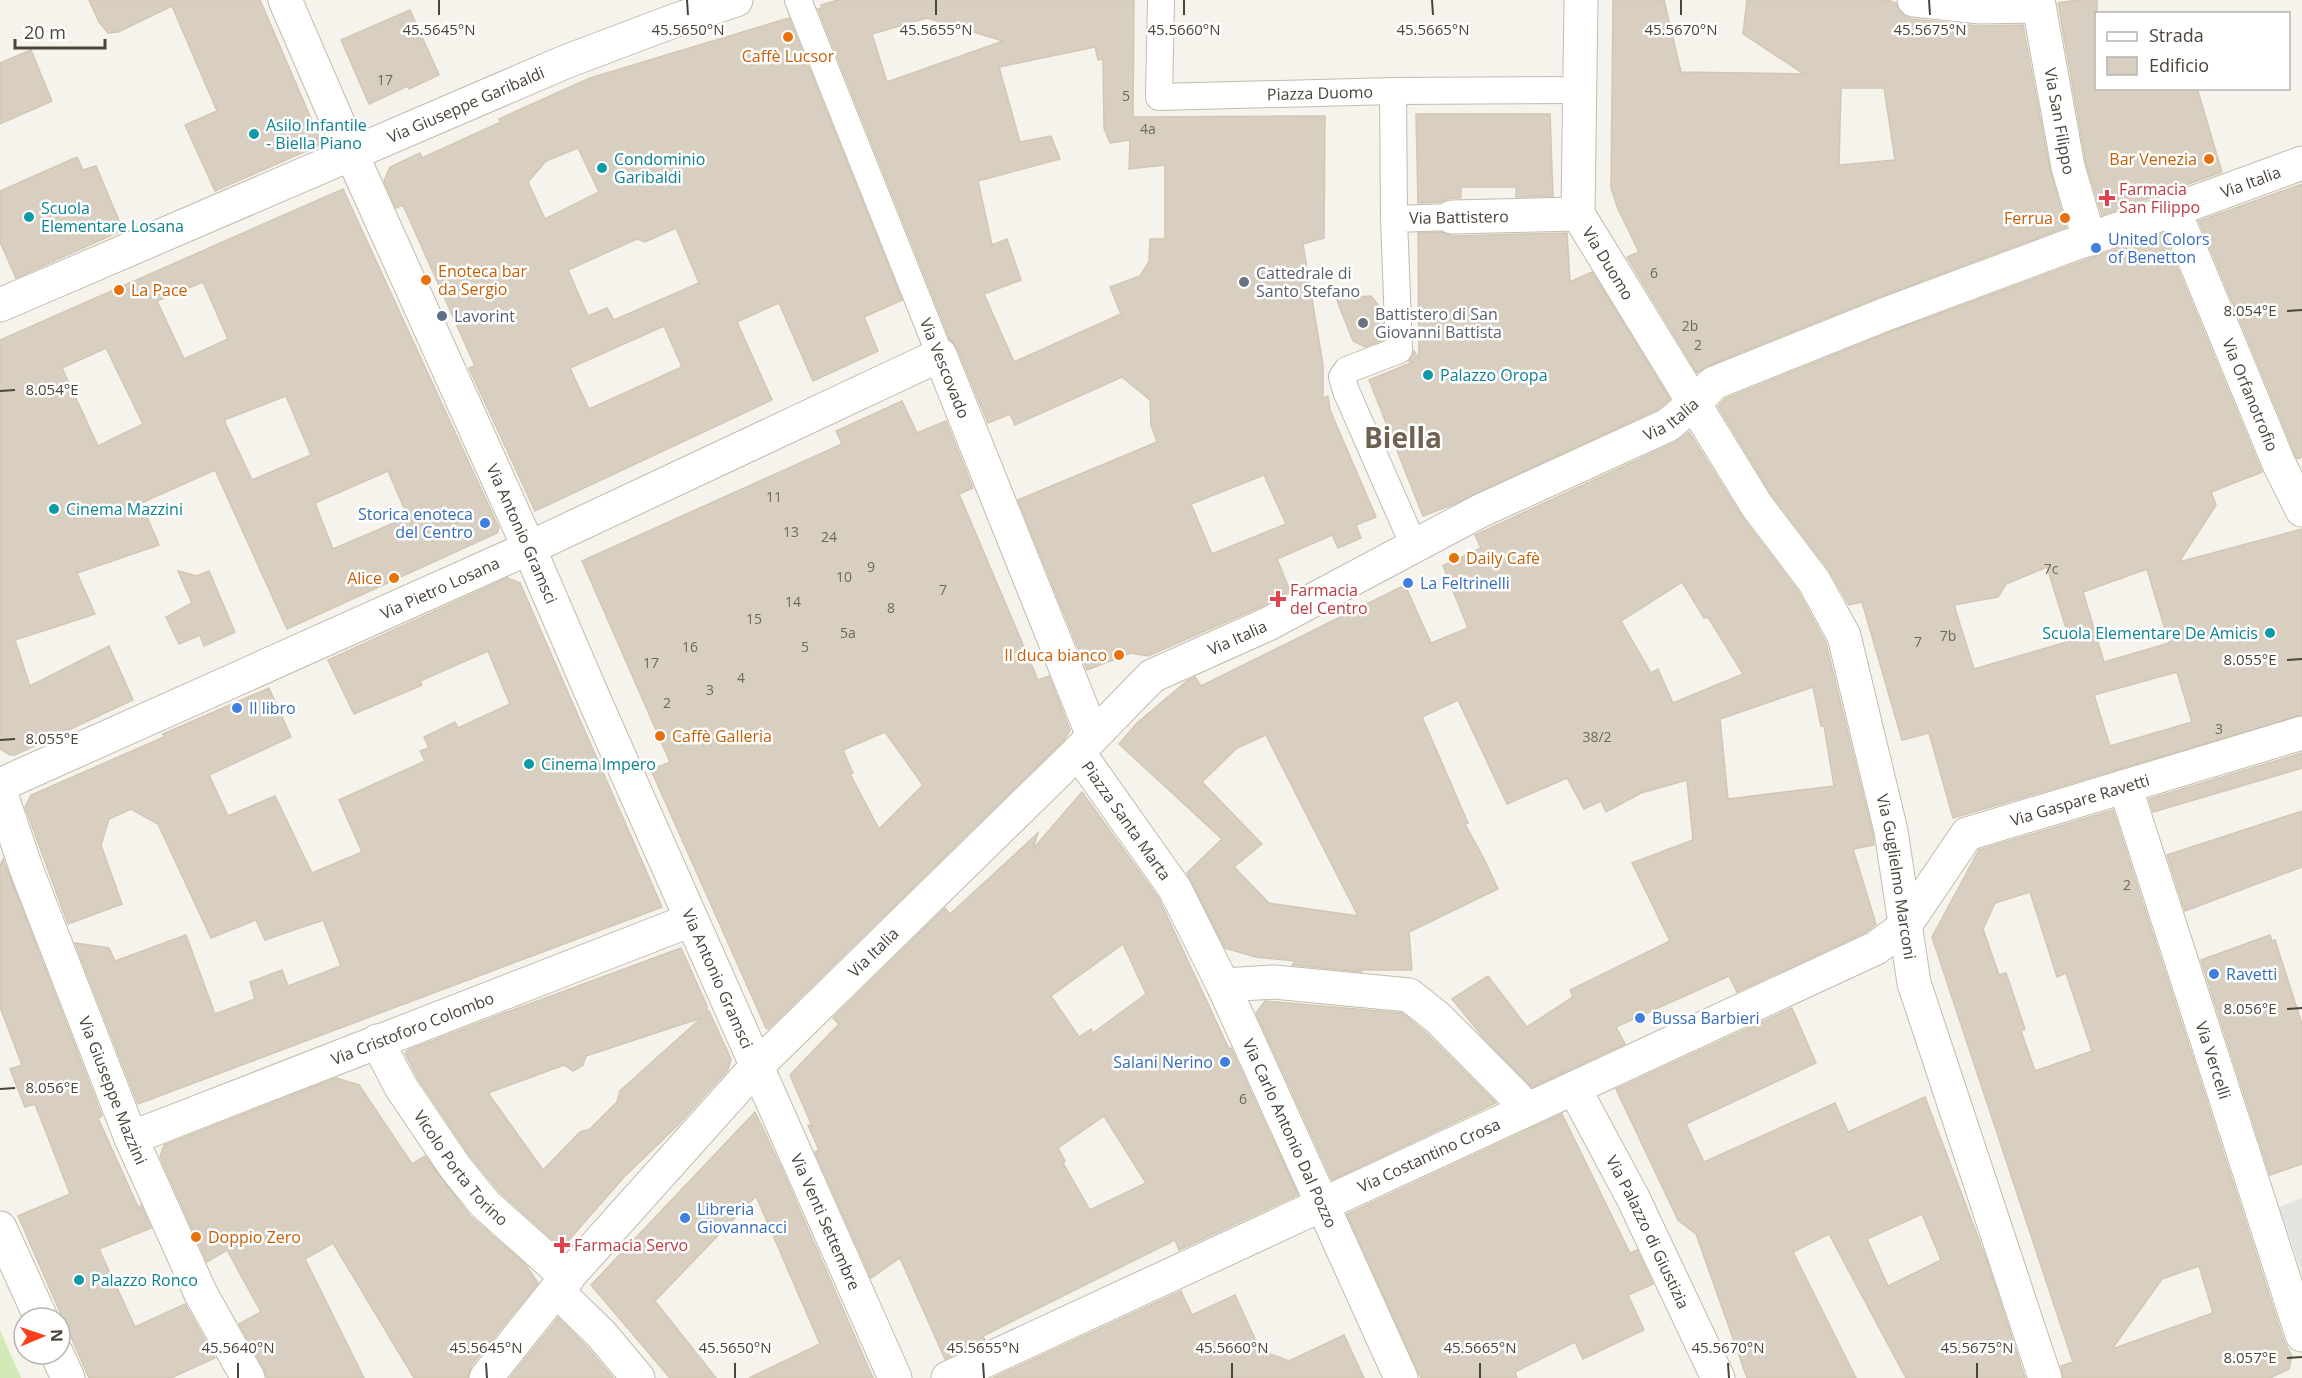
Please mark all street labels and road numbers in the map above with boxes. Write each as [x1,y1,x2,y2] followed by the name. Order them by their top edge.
[384,61,548,148] street label: Via Giuseppe Garibaldi
[2039,66,2081,177] street label: Via San Filippo
[1267,81,1373,105] street label: Piazza Duomo
[2217,161,2284,203] street label: Via Italia
[1409,205,1509,229] street label: Via Battistero
[1577,223,1639,304] street label: Via Duomo
[915,315,975,421] street label: Via Vescovado
[2217,335,2284,455] street label: Via Orfanotrofio
[1640,393,1703,446] street label: Via Italia
[481,460,563,607] street label: Via Antonio Gramsci
[377,552,503,624] street label: Via Pietro Losana
[1204,615,1270,661] street label: Via Italia
[1077,757,1176,885] street label: Piazza Santa Marta
[2008,769,2152,831] street label: Via Gaspare Ravetti
[1871,792,1921,961] street label: Via Guglielmo Marconi
[677,905,758,1052] street label: Via Antonio Gramsci
[843,923,903,982] street label: Via Italia
[328,987,497,1070] street label: Via Cristoforo Colombo
[74,1013,152,1168] street label: Via Giuseppe Mazzini
[2191,1018,2236,1102] street label: Via Vercelli
[1238,1035,1343,1231] street label: Via Carlo Antonio Dal Pozzo
[409,1106,513,1231] street label: Vicolo Porta Torino
[1354,1113,1504,1198] street label: Via Costantino Crosa
[786,1150,866,1293] street label: Via Venti Settembre
[1601,1151,1695,1312] street label: Via Palazzo di Giustizia

